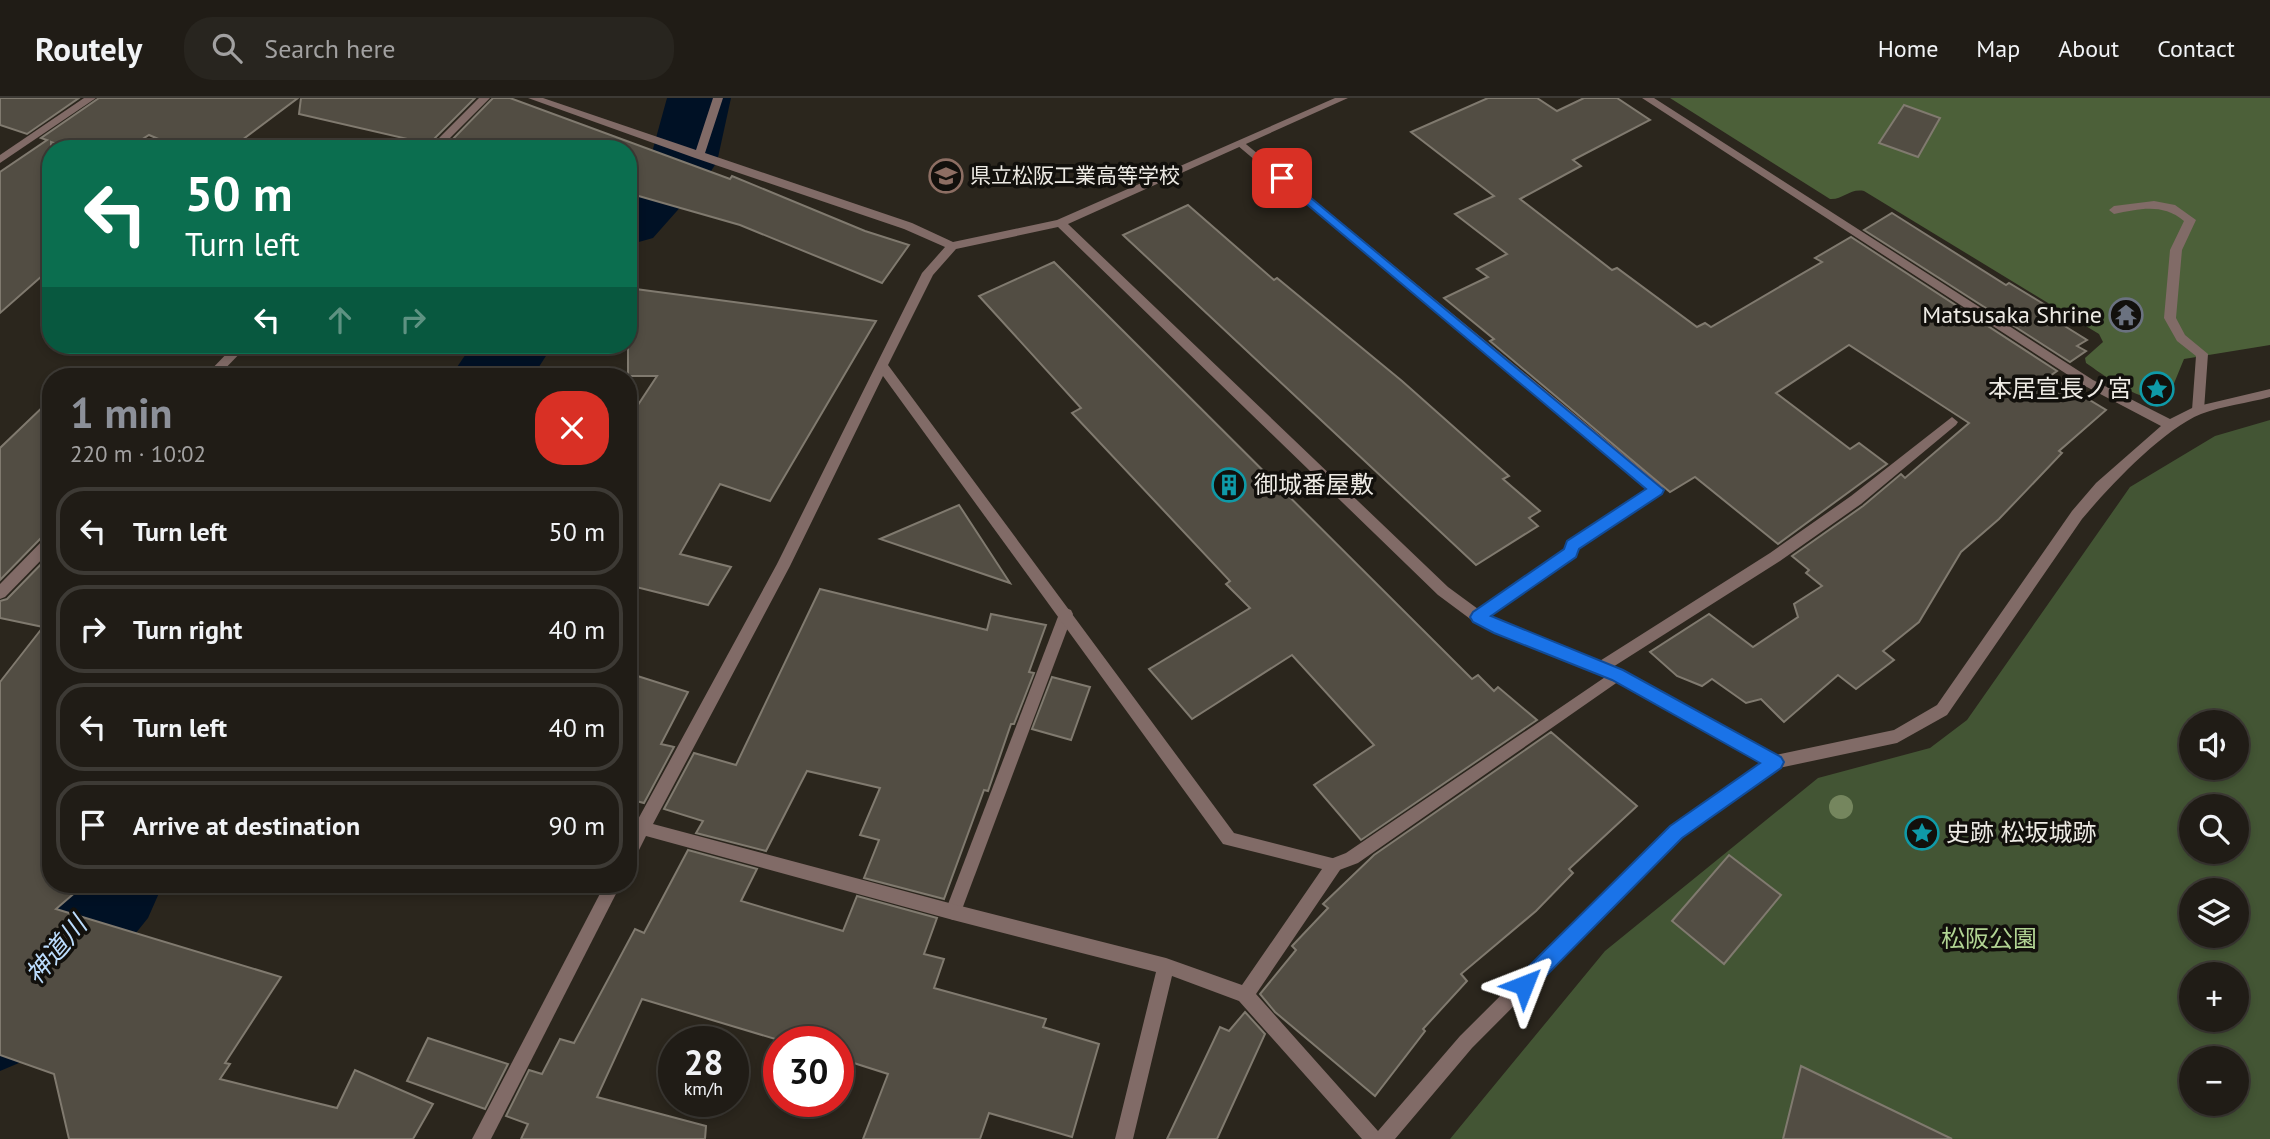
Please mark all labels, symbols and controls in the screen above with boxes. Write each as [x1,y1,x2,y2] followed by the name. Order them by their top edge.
[184,17,674,80] search box
[35,27,142,70] text: Routely
[208,29,246,67] icon: search
[264,32,395,65] text: Search here
[1878,33,1938,64] text: Home
[1976,33,2020,64] text: Map
[2058,33,2119,64] text: About
[2157,33,2235,64] text: Contact
[1252,148,1312,208] pin
[927,157,965,195] school or university icon: 県立松阪工業高等学校
[1263,159,1301,197] icon: arrive
[185,161,292,225] text: 50 m
[970,162,1180,189] place label: 県立松阪工業高等学校
[70,168,161,259] icon: left
[185,223,300,265] text: Turn left
[2107,296,2145,334] temple icon: Matsusaka Shrine
[1922,299,2102,330] place label: Matsusaka Shrine
[248,301,286,339] icon: left
[321,301,359,339] icon: ahead
[394,301,432,339] icon: right
[2138,370,2176,408] place icon: 本居宣長ノ宮
[1988,373,2132,404] place label: 本居宣長ノ宮
[70,385,172,440] text: 1 min
[535,391,609,465] button: close
[70,439,206,468] text: 220 m · 10:02
[1210,466,1248,504] building icon: 御城番屋敷
[1254,469,1374,500] place label: 御城番屋敷
[74,512,112,550] icon: left
[133,515,227,548] text: Turn left
[549,515,605,548] text: 50 m
[74,610,112,648] icon: right
[133,613,242,646] text: Turn right
[549,613,605,646] text: 40 m
[74,708,112,746] icon: left
[2179,710,2249,1116] map controls
[2179,710,2249,780] button: sound
[133,711,227,744] text: Turn left
[549,711,605,744] text: 40 m
[2179,794,2249,864] button: search
[74,806,112,844] icon: arrive
[133,809,360,842] text: Arrive at destination
[549,809,605,842] text: 90 m
[1903,814,1941,852] place icon: 史跡 松坂城跡
[1946,817,2096,848] place label: 史跡 松坂城跡
[2179,878,2249,948] button: layers
[18,907,95,990] water label: 神道川
[1941,923,2037,954] park label: 松阪公園
[1487,948,1561,1022] position arrow
[2179,962,2249,1032] button: +
[763,1026,854,1117] speed limit sign: 30
[684,1039,723,1085] text: 28
[2179,1046,2249,1116] button: −
[684,1077,723,1100] text: km/h

